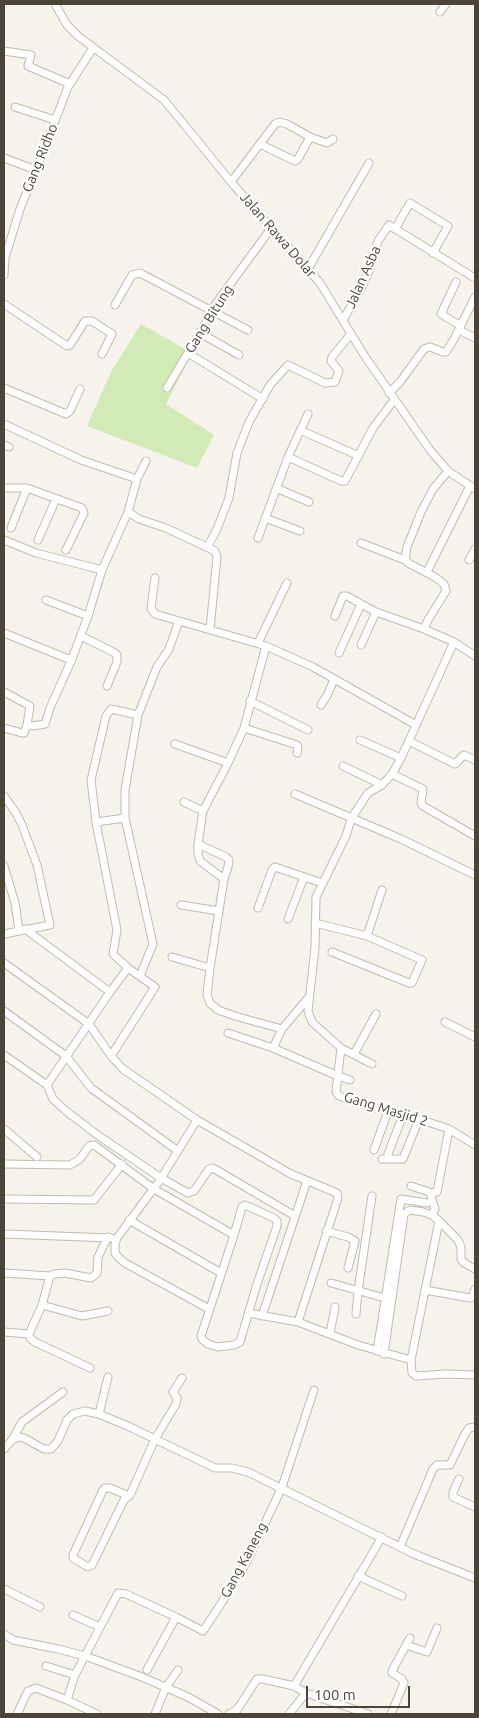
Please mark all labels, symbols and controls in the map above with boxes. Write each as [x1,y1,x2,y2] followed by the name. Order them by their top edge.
[19,121,61,195] street label: Gang Ridho
[236,189,320,281] street label: Jalan Rawa Dolar
[342,243,384,311] street label: Jalan Asba
[181,282,237,356] street label: Gang Bitung
[342,1088,430,1130] street label: Gang Masjid 2
[217,1519,271,1601] street label: Gang Kaneng
[309,1676,413,1708] scale bar
[314,1686,356,1703] text: 100 m

